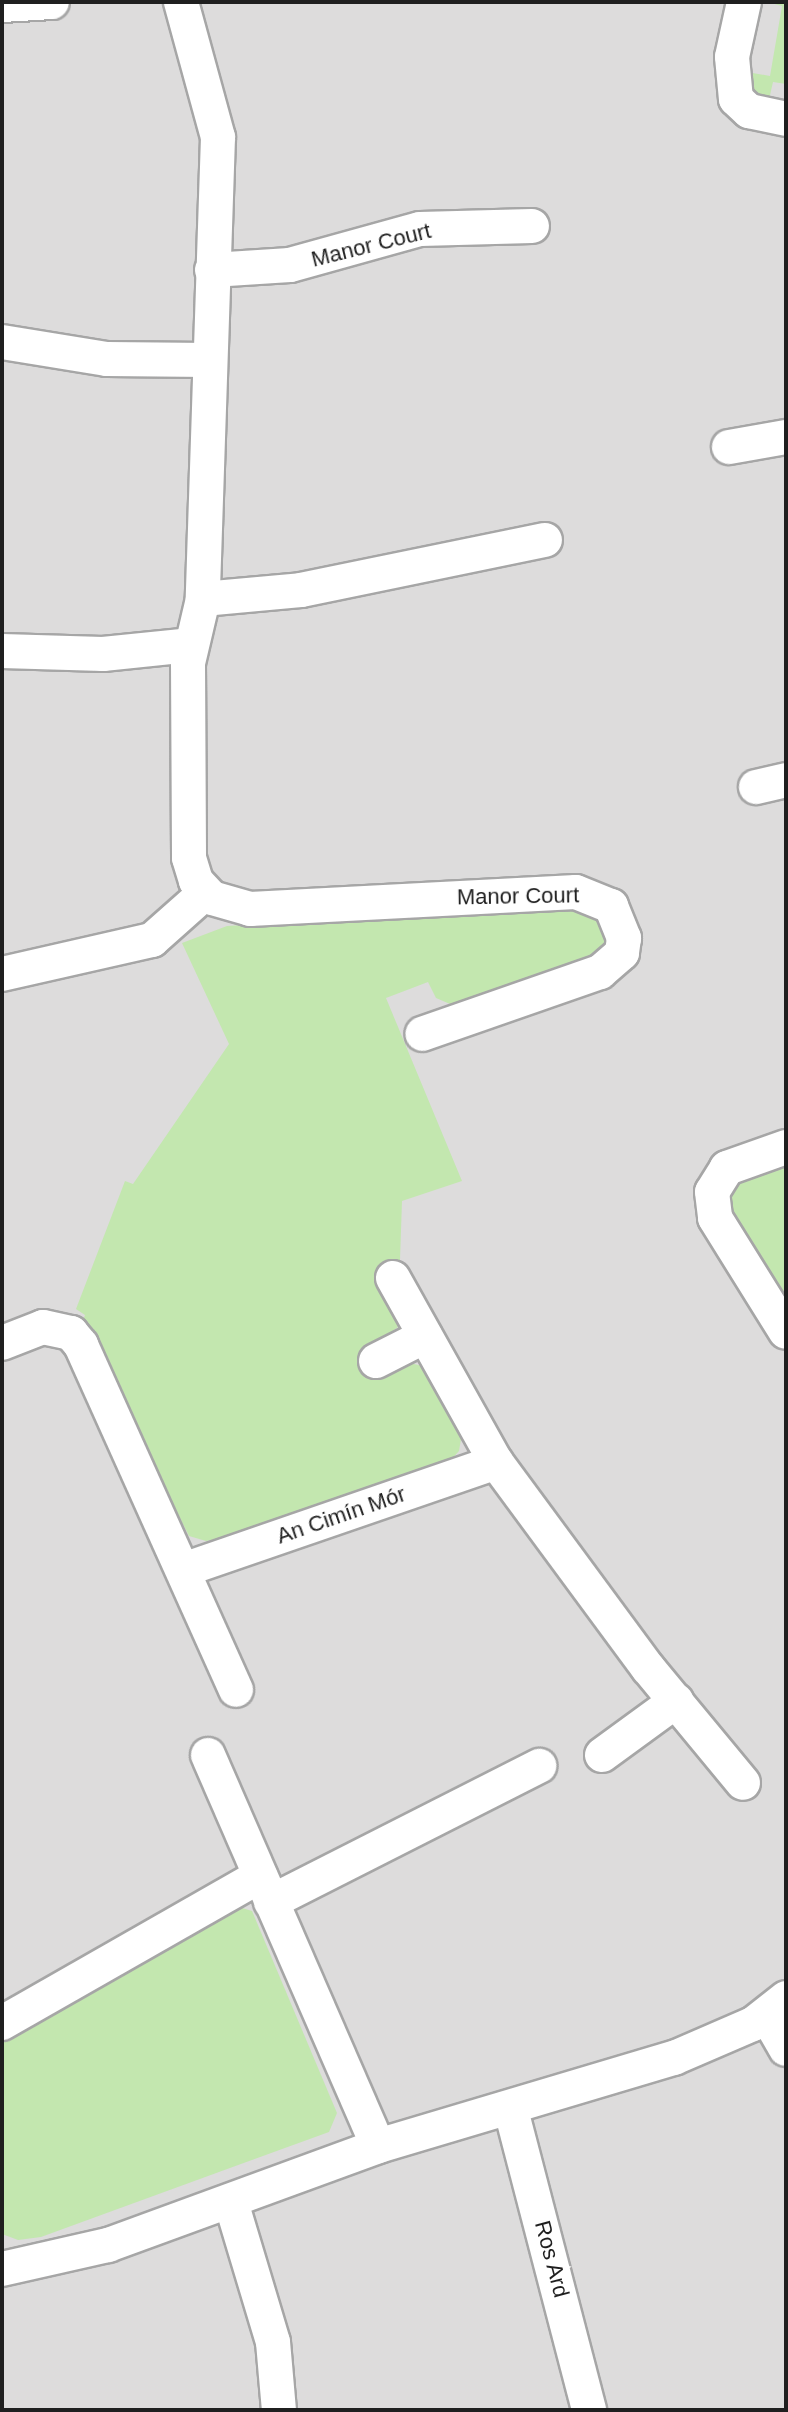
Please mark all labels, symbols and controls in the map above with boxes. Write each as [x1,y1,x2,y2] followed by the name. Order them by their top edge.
[308,217,434,273] street label: Manor Court
[457,882,579,910] street label: Manor Court
[273,1481,409,1549] street label: An Cimín Mór
[529,2217,575,2301] street label: Ros Ard

